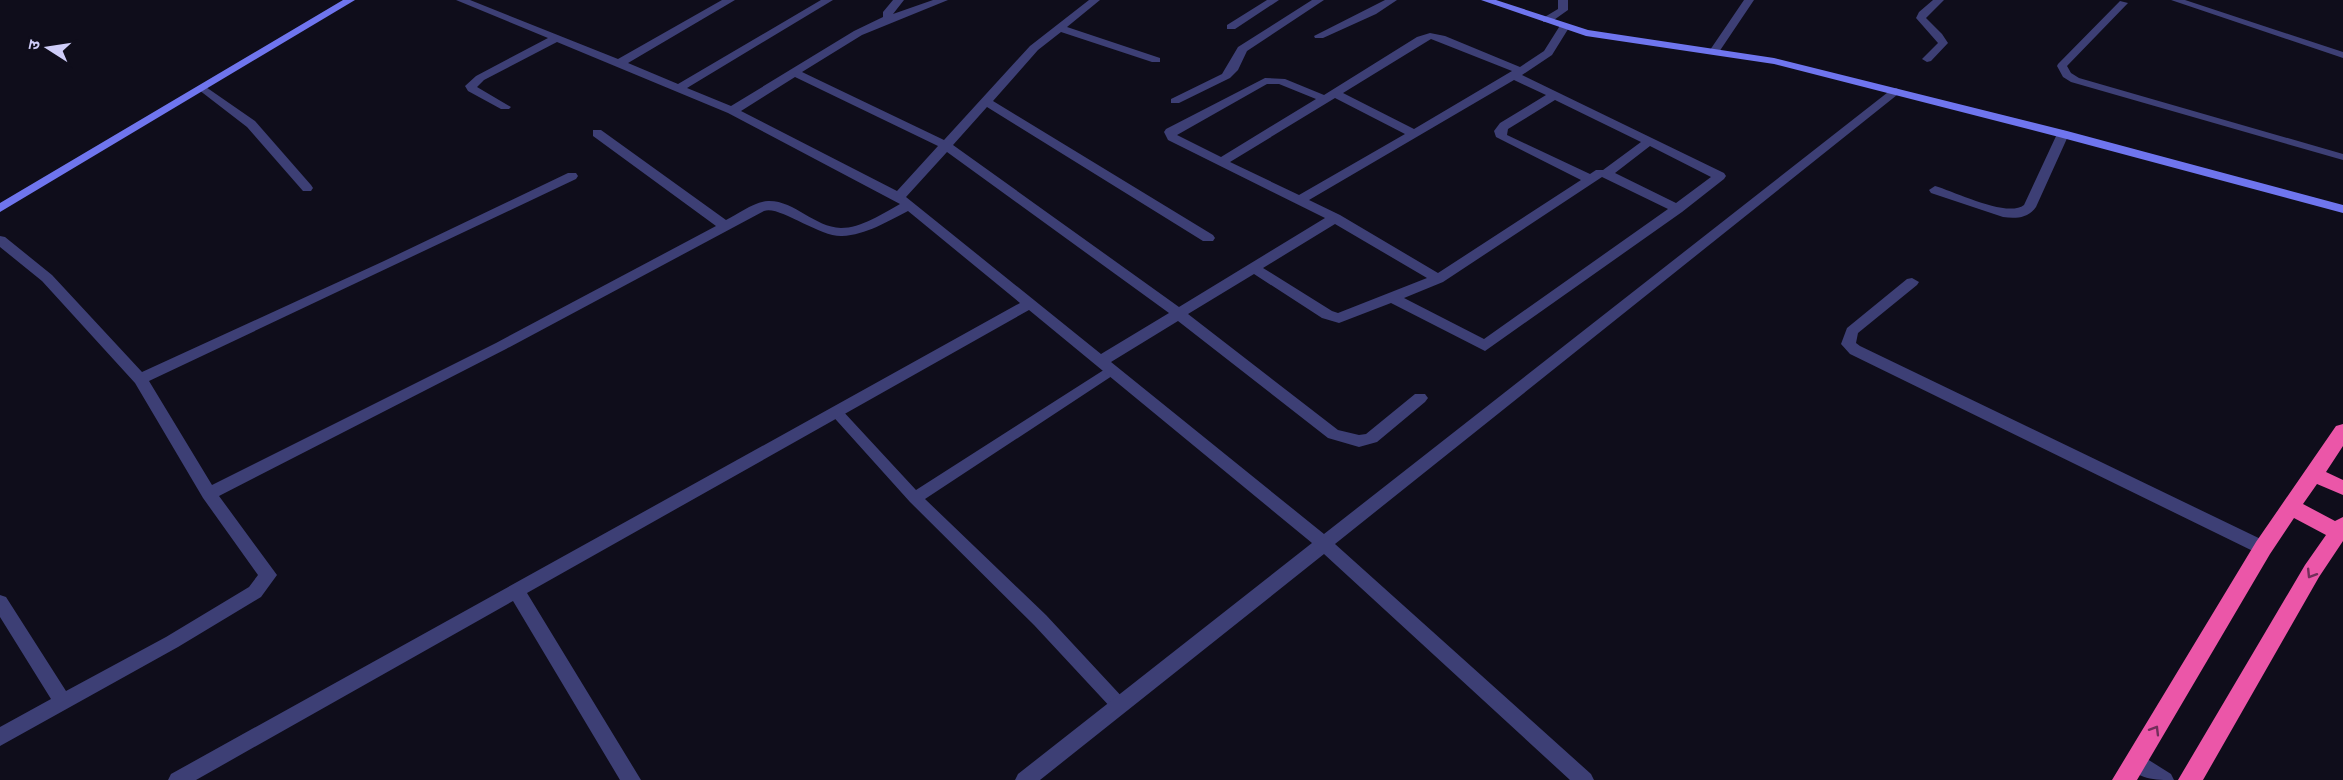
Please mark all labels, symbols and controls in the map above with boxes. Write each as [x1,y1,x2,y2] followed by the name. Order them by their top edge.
[18,18,78,78] north arrow
[24,38,44,52] text: उ
[2306,568,2318,578] one-way arrow
[2147,726,2159,736] one-way arrow

